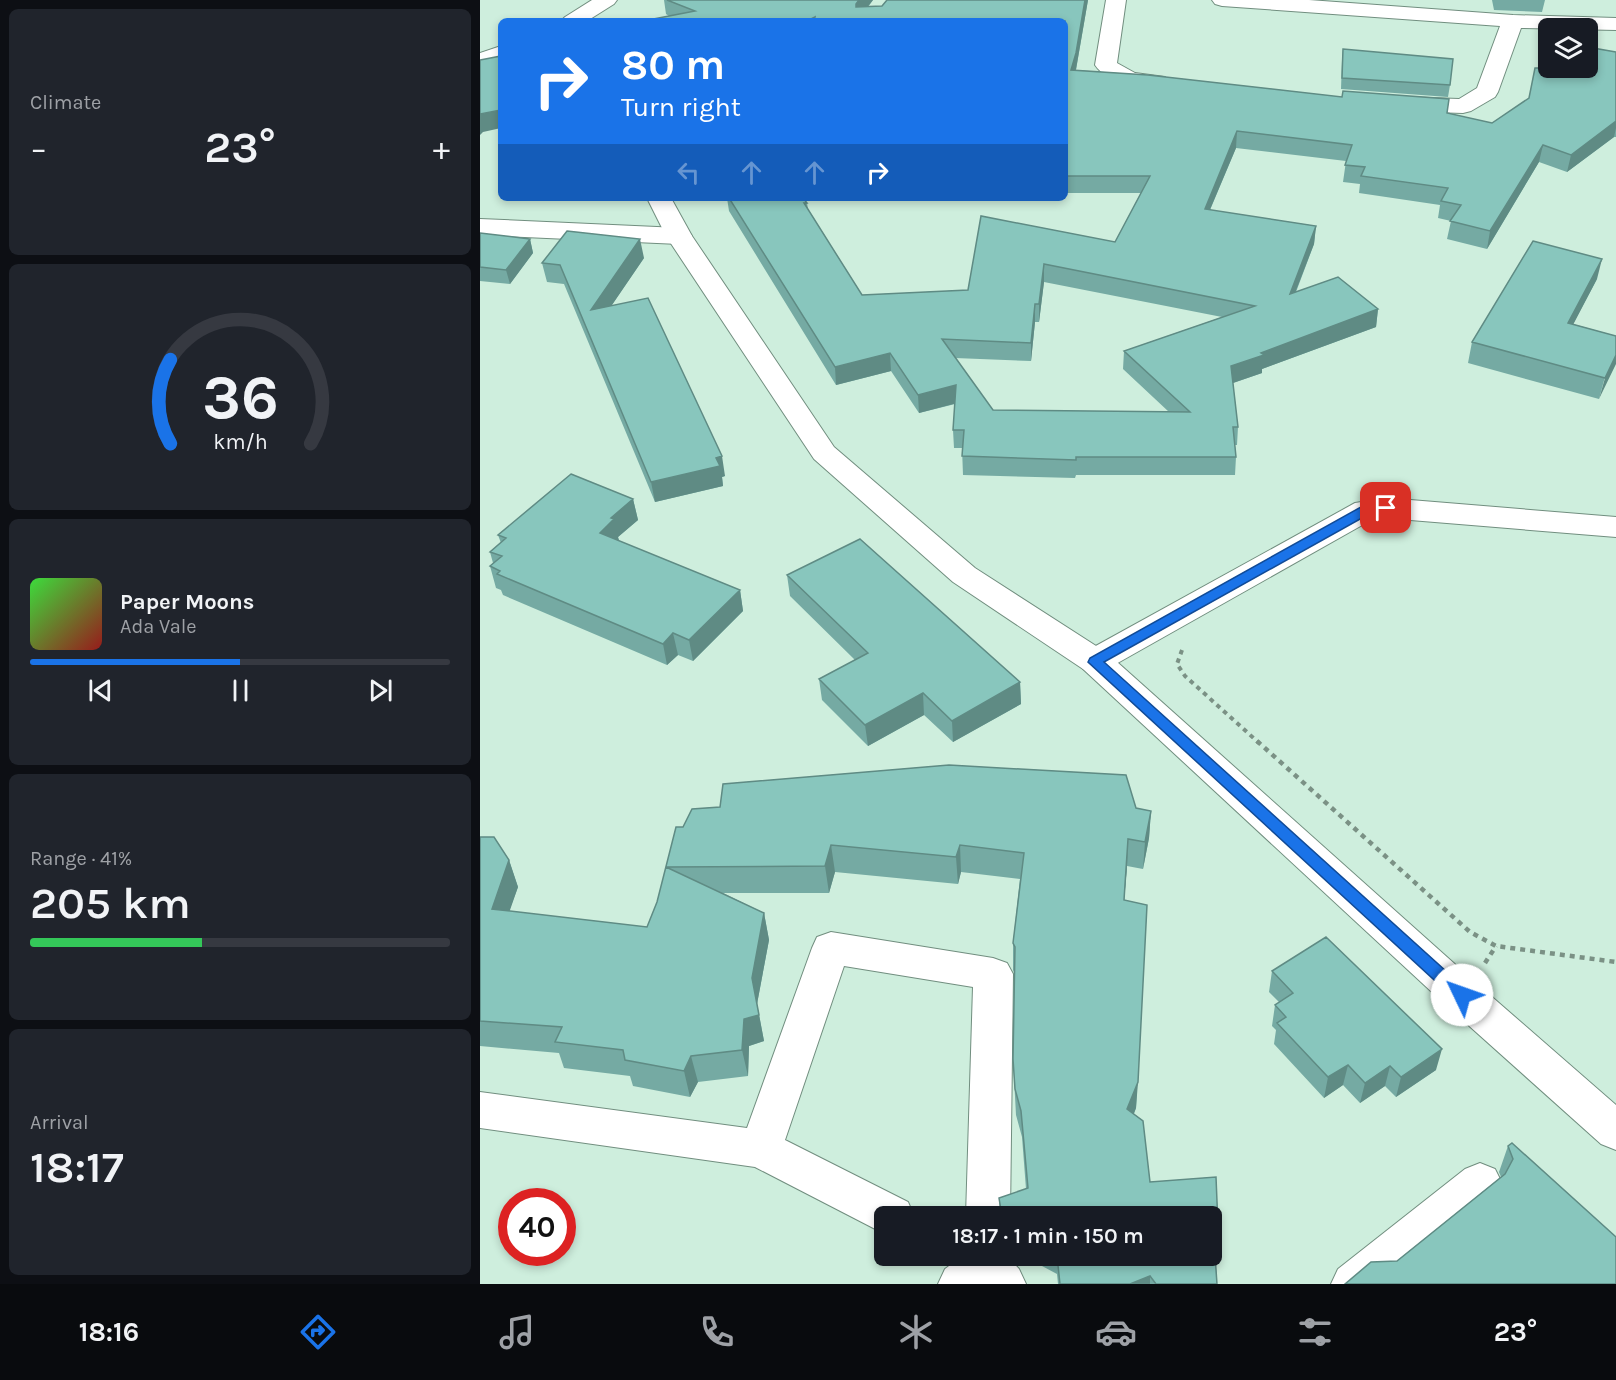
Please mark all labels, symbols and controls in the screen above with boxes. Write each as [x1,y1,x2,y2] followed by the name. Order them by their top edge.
[1538,18,1598,78] map controls
[1538,18,1598,78] button: layers
[621,40,725,90] text: 80 m
[522,42,600,120] icon: right
[30,91,101,114] text: Climate
[621,91,741,123] text: Turn right
[204,121,276,173] text: 23°
[30,129,47,167] text: −
[433,129,450,167] text: +
[672,156,705,189] icon: left
[735,156,768,189] icon: ahead
[798,156,831,189] icon: ahead
[861,156,894,189] icon: right
[202,361,278,434] text: 36
[213,429,267,454] text: km/h
[1360,482,1411,533] pin
[1369,491,1402,524] icon: arrive
[120,589,254,615] text: Paper Moons
[120,615,197,638] text: Ada Vale
[84,674,117,707] icon: previous
[224,674,257,707] icon: pause
[364,674,397,707] icon: next
[30,847,132,870] text: Range · 41%
[30,877,191,929] text: 205 km
[1430,963,1494,1027] position arrow
[30,1111,89,1134] text: Arrival
[30,1141,124,1193] text: 18:17
[498,1188,576,1266] speed limit sign: 40
[952,1223,1144,1249] text: 18:17 · 1 min · 150 m
[297,1311,339,1353] icon: directions
[496,1311,538,1353] icon: music
[696,1311,738,1353] icon: phone
[895,1311,937,1353] icon: climate
[1095,1311,1137,1353] icon: car
[1294,1311,1336,1353] icon: filters
[79,1316,139,1348] text: 18:16
[1494,1316,1537,1348] text: 23°

